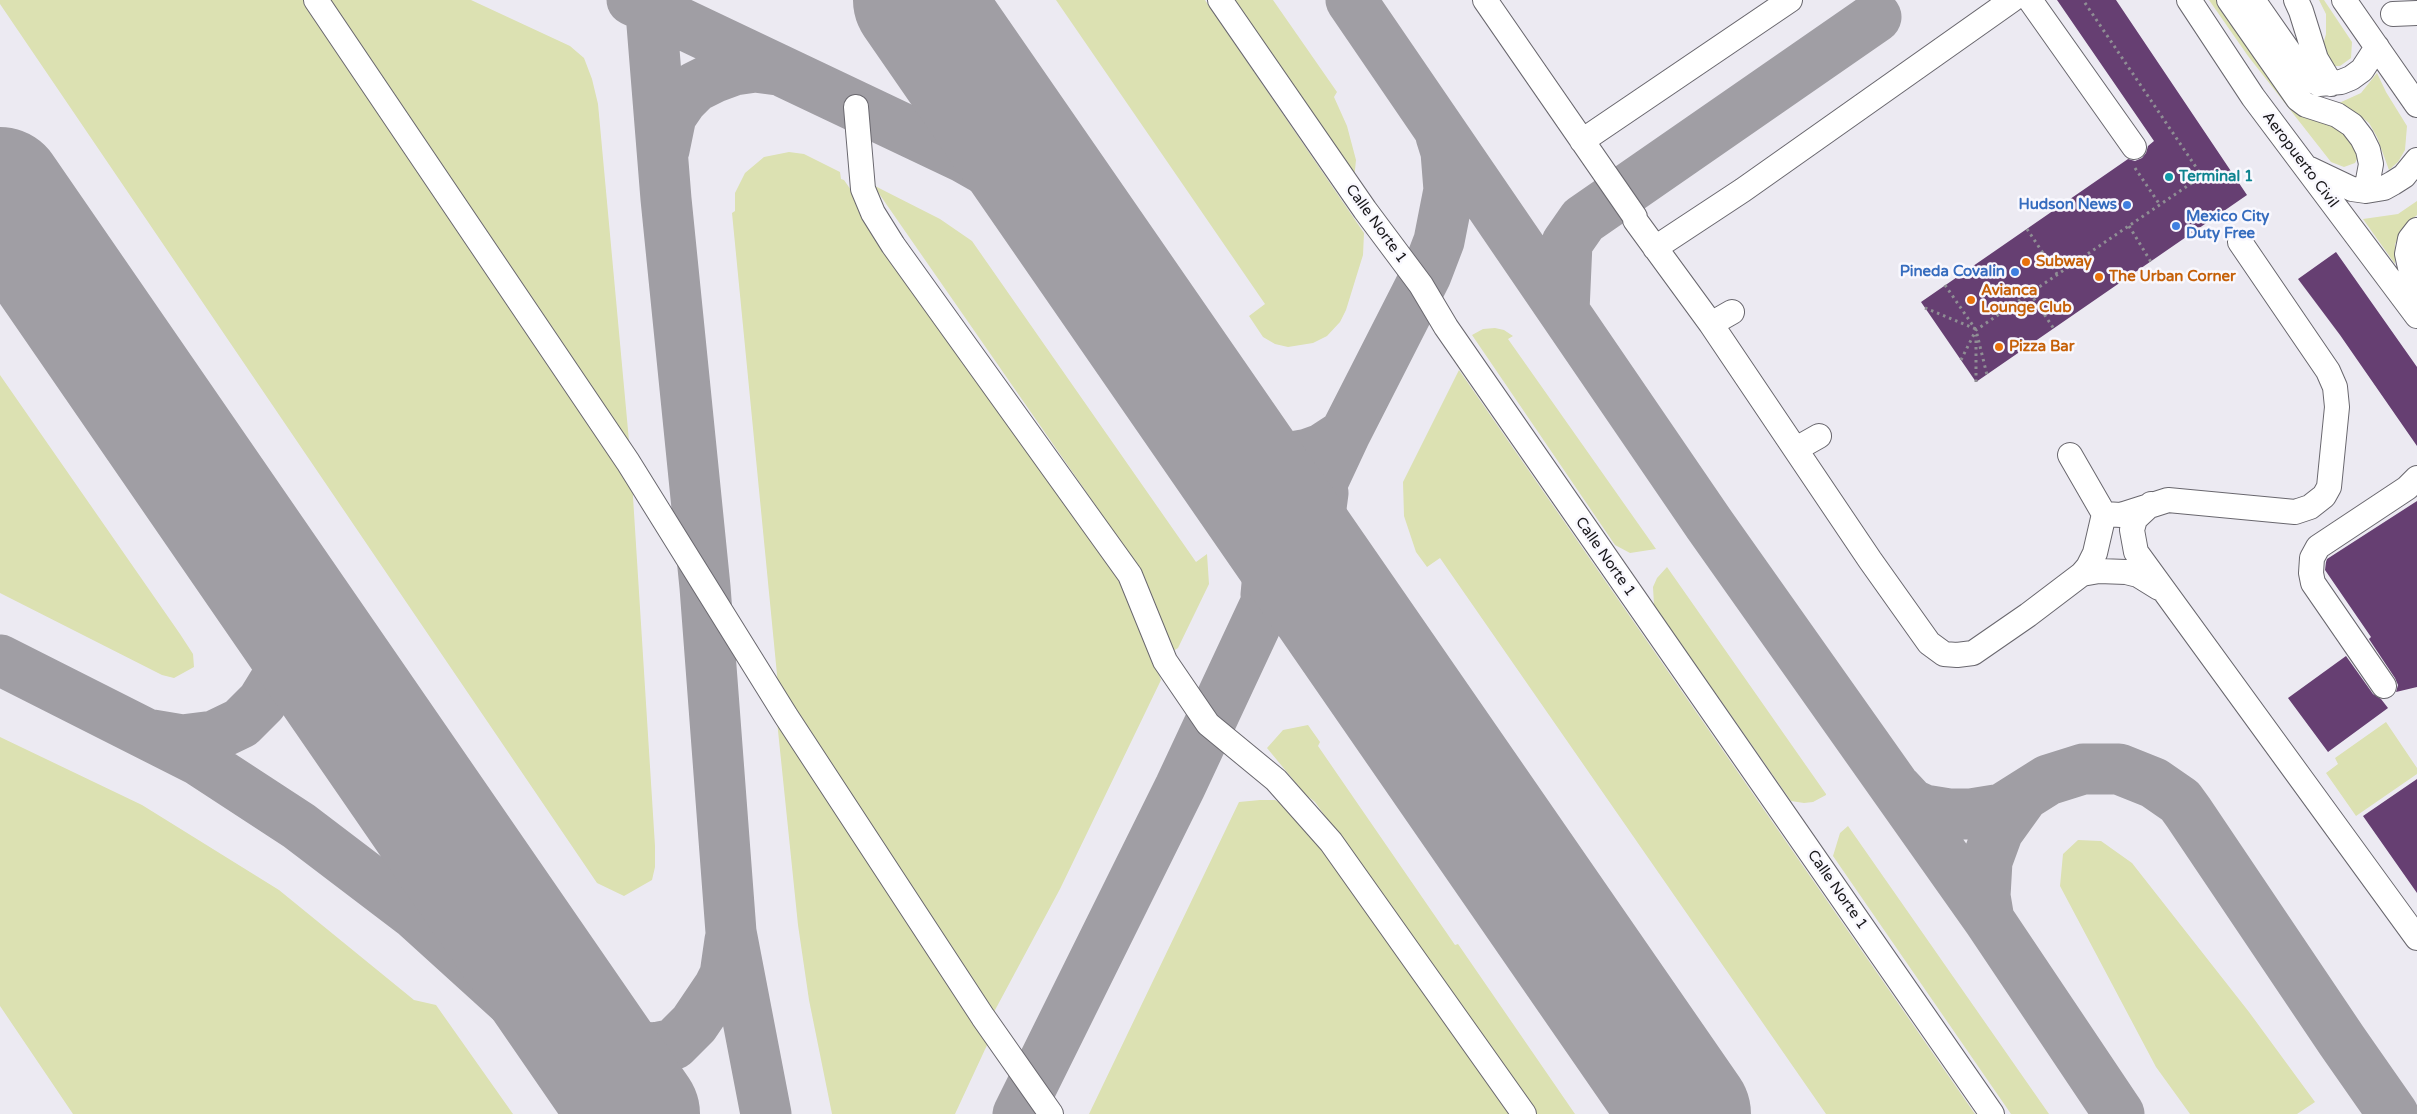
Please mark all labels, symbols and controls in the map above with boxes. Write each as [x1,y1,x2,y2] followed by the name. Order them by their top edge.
[2258,109,2342,211] street label: Aeropuerto Civil
[2179,168,2254,186] place label: Terminal 1
[2163,171,2175,183] marker: Terminal 1
[1341,181,1411,267] street label: Calle Norte 1
[2019,196,2117,214] place label: Hudson News
[2121,199,2133,211] marker: Hudson News
[2186,208,2269,243] place label: Mexico City Duty Free
[2170,220,2182,232] marker: Mexico City Duty Free
[2036,253,2092,271] place label: Subway
[2020,256,2032,268] marker: Subway
[1900,263,2005,281] place label: Pineda Covalin
[2009,266,2021,278] marker: Pineda Covalin
[2109,268,2236,286] place label: The Urban Corner
[2093,271,2105,283] marker: The Urban Corner
[1981,282,2072,317] place label: Avianca Lounge Club
[1965,294,1977,306] marker: Avianca Lounge Club
[2009,338,2075,356] place label: Pizza Bar
[1993,341,2005,353] marker: Pizza Bar
[1571,514,1639,600] street label: Calle Norte 1
[1803,847,1871,933] street label: Calle Norte 1

